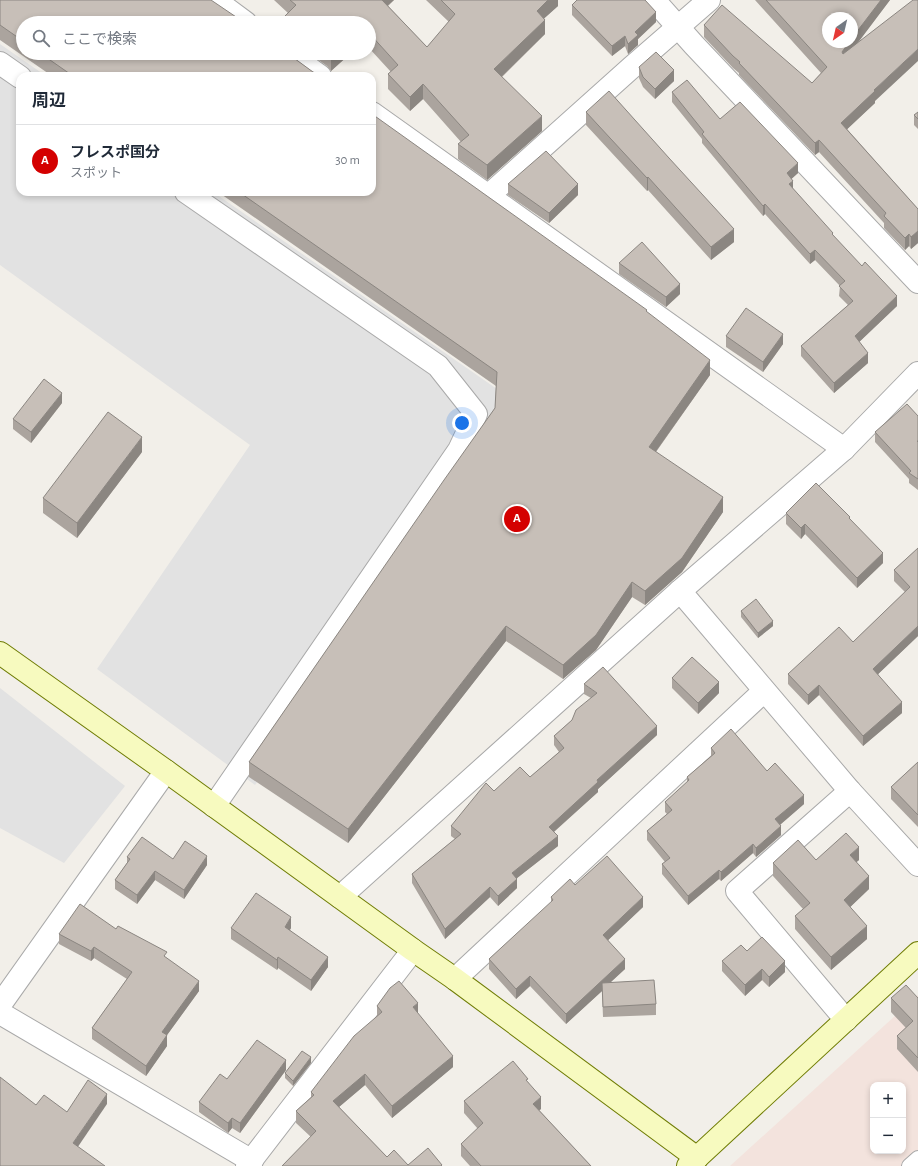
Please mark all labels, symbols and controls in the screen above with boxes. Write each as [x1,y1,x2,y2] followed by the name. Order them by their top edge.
[822,12,858,48] north arrow
[16,16,376,60] search box
[30,27,52,49] icon: search
[62,32,137,47] text: ここで検索
[32,92,66,109] text: 周辺
[70,145,160,160] text: フレスポ国分
[41,154,49,167] text: A
[335,154,360,167] text: 30 m
[70,167,122,180] text: スポット
[452,413,472,433] your location
[504,504,530,534] pin: A
[870,1082,906,1154] map controls
[870,1082,906,1118] button: +
[870,1118,906,1154] button: −

